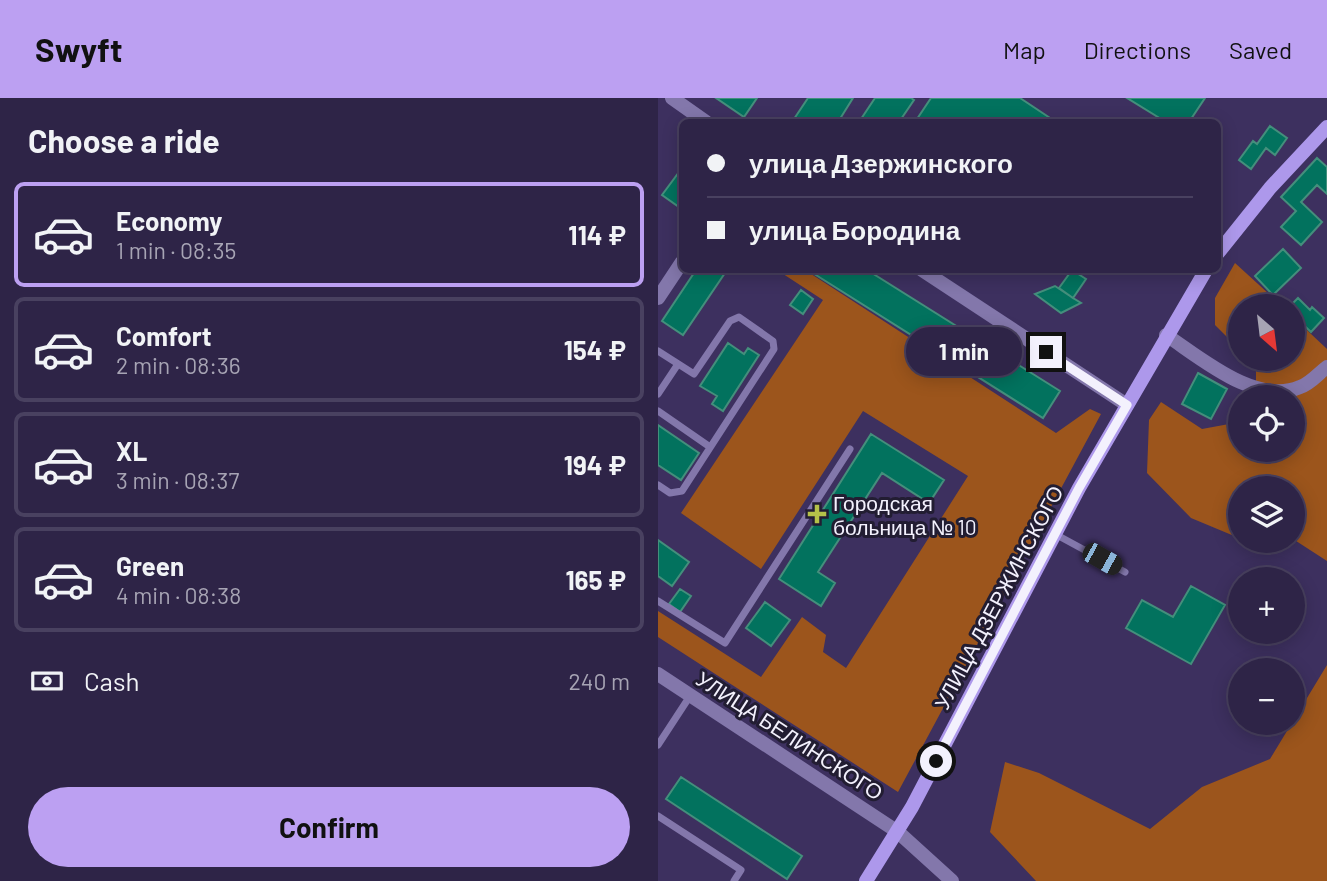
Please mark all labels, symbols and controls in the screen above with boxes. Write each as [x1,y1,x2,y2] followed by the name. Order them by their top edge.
[35,29,122,69] text: Swyft
[1003,35,1046,64] text: Map
[1084,35,1191,64] text: Directions
[1229,35,1292,64] text: Saved
[28,121,220,159] text: Choose a ride
[749,147,1013,178] text: улица Дзержинского
[32,203,95,266] icon: car
[116,205,222,236] text: Economy
[749,214,960,245] text: улица Бородина
[568,219,626,250] text: 114 ₽
[116,236,236,264] text: 1 min · 08:35
[1228,294,1306,371] north arrow
[1228,294,1305,735] map controls
[32,318,95,381] icon: car
[116,320,212,351] text: Comfort
[906,328,1022,376] callout: 1 min
[564,334,626,365] text: 154 ₽
[1030,336,1062,368] route end
[939,337,989,365] text: 1 min
[116,351,241,379] text: 2 min · 08:36
[1228,385,1305,462] button: locate
[32,433,95,496] icon: car
[116,435,147,466] text: XL
[564,449,626,480] text: 194 ₽
[116,466,239,494] text: 3 min · 08:37
[1228,476,1305,553] button: layers
[928,481,1068,713] street label: УЛИЦА ДЗЕРЖИНСКОГО
[833,490,977,539] place label: Городская больница № 10
[807,504,827,524] marker: Городская больница № 10
[1079,540,1126,578] car
[32,548,95,611] icon: car
[116,550,184,581] text: Green
[565,564,626,595] text: 165 ₽
[1228,567,1305,644] button: +
[116,581,241,609] text: 4 min · 08:38
[1228,658,1305,735] button: −
[28,662,66,700] icon: cash
[84,665,139,696] text: Cash
[692,665,888,805] street label: УЛИЦА БЕЛИНСКОГО
[568,667,630,695] text: 240 m
[920,745,952,777] route start
[28,787,630,867] button: Confirm

